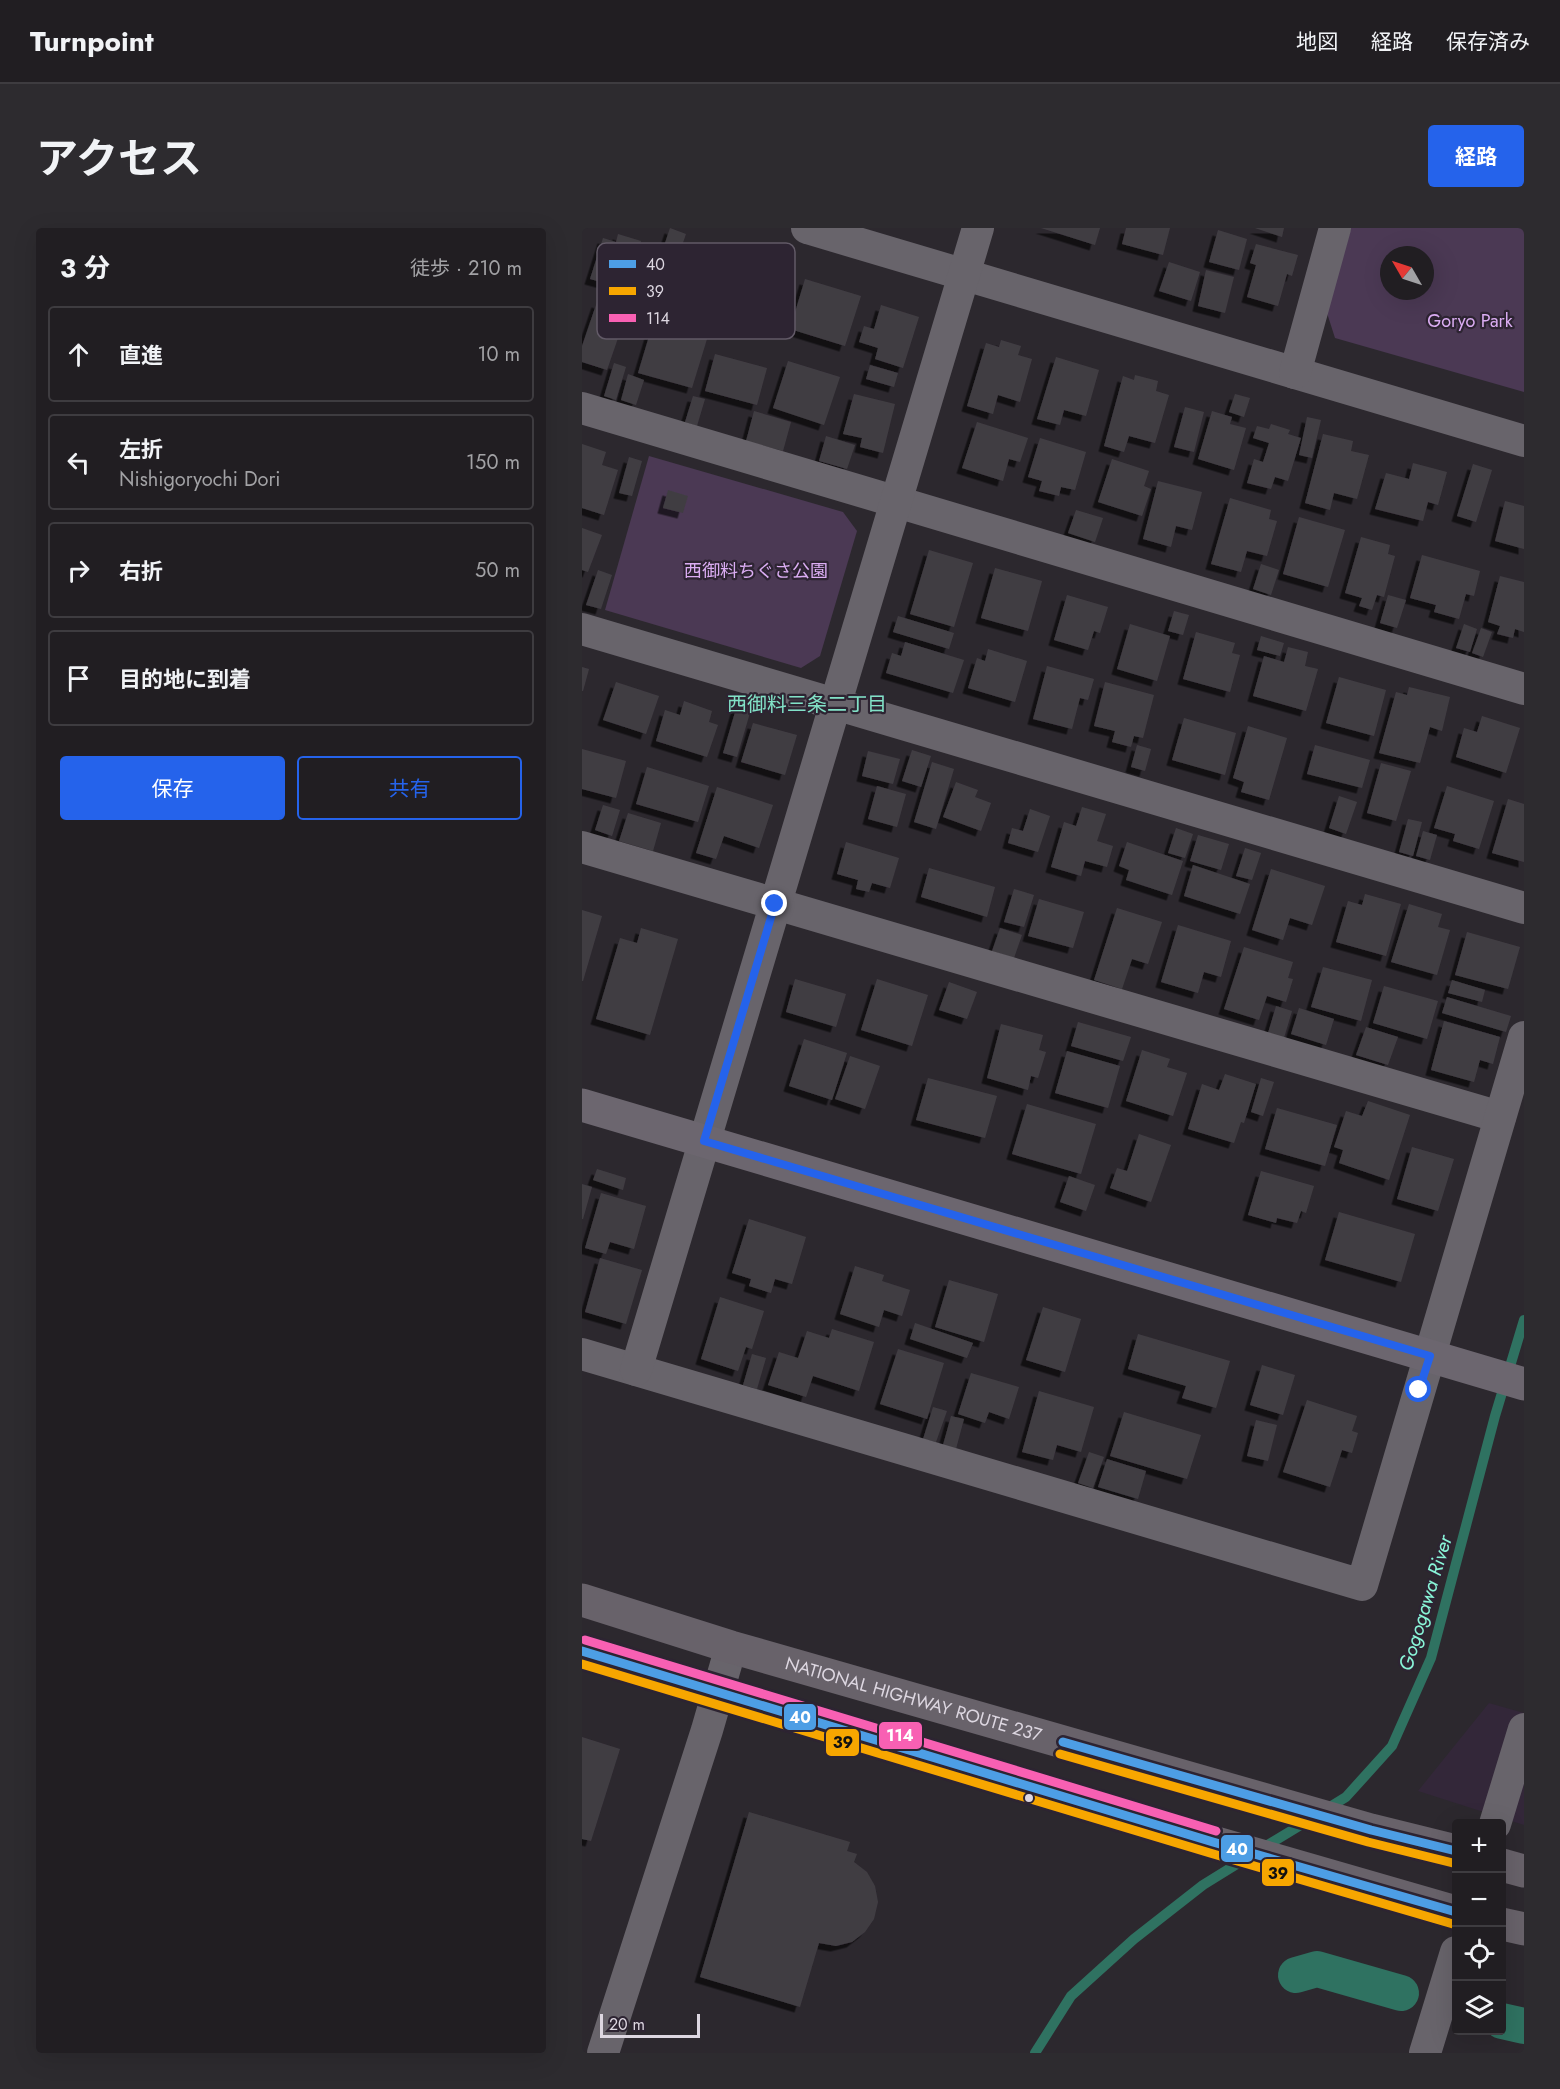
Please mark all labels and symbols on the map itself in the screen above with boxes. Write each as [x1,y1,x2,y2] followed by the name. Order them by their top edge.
[597,243,795,339] legend
[1380,246,1434,300] north arrow
[646,253,665,276] text: 40
[646,280,664,303] text: 39
[646,307,670,330] text: 114
[1427,308,1513,334] park label: Goryo Park
[684,558,828,584] park label: 西御料ちぐさ公園
[727,690,887,719] district label: 西御料三条二丁目
[761,890,787,916] route end
[1405,1376,1431,1402] route start
[1391,1530,1460,1675] water label: Gogogawa River
[782,1650,1045,1748] street label: NATIONAL HIGHWAY ROUTE 237
[783,1703,817,1731] line badge: 40
[789,1706,811,1729] text: 40
[878,1721,923,1750] line badge: 114
[886,1724,914,1747] text: 114
[825,1728,860,1757] line badge: 39
[833,1731,853,1754] text: 39
[1023,1792,1035,1804] unlabelled marker
[1220,1834,1254,1863] line badge: 40
[1226,1838,1248,1861] text: 40
[1261,1858,1295,1887] line badge: 39
[1268,1862,1288,1885] text: 39
[600,2011,700,2038] scale bar

